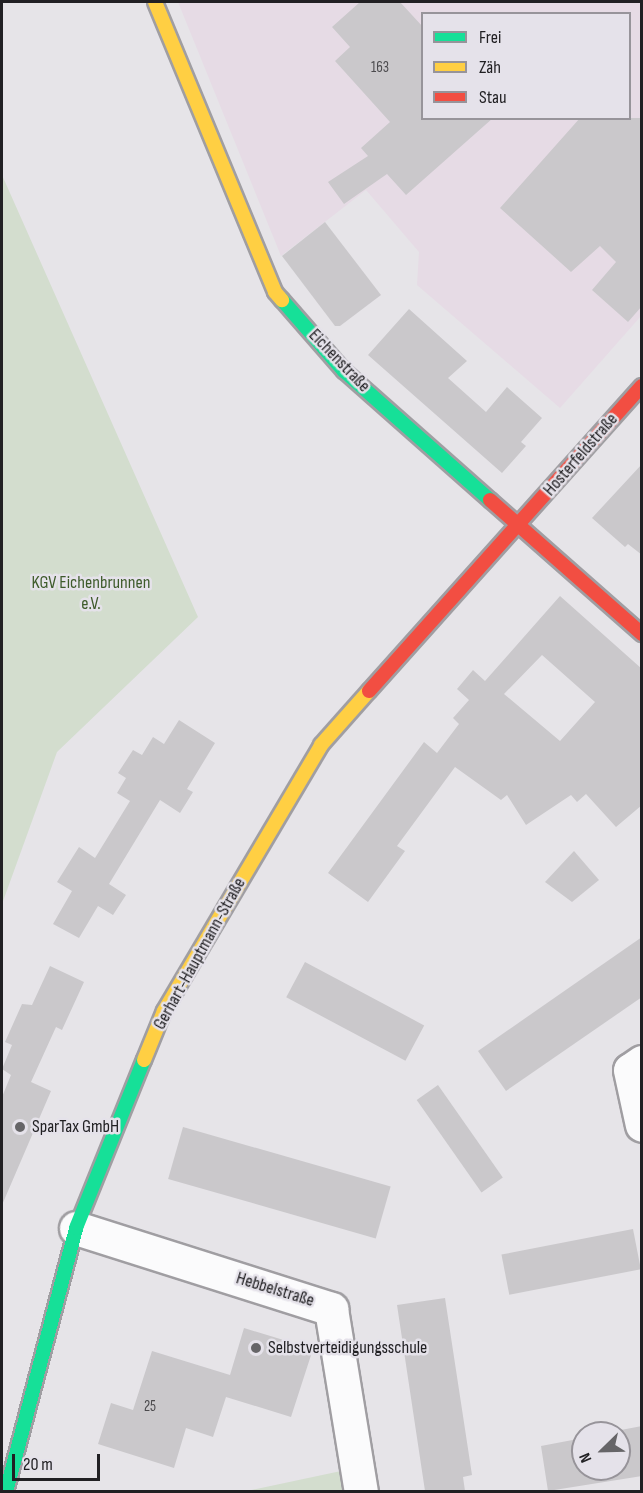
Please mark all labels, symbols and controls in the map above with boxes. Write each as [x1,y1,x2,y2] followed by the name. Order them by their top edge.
[421,12,631,120] legend
[479,27,501,48] text: Frei
[479,57,501,78] text: Zäh
[371,59,389,77] house number: 163
[479,87,507,108] text: Stau
[304,325,374,397] street label: Eichenstraße
[539,409,623,501] street label: Hosterfeldstraße
[32,573,150,616] park label: KGV Eichenbrunnen e.V.
[149,874,251,1034] street label: Gerhart-Hauptmann-Straße
[32,1116,119,1138] place label: SparTax GmbH
[13,1120,27,1134] marker: SparTax GmbH
[233,1268,317,1312] street label: Hebbelstraße
[268,1337,427,1359] place label: Selbstverteidigungsschule
[249,1341,263,1355] marker: Selbstverteidigungsschule
[144,1398,156,1416] house number: 25
[571,1421,631,1481] north arrow
[15,1442,104,1480] scale bar
[575,1450,596,1465] text: N
[23,1454,53,1475] text: 20 m

